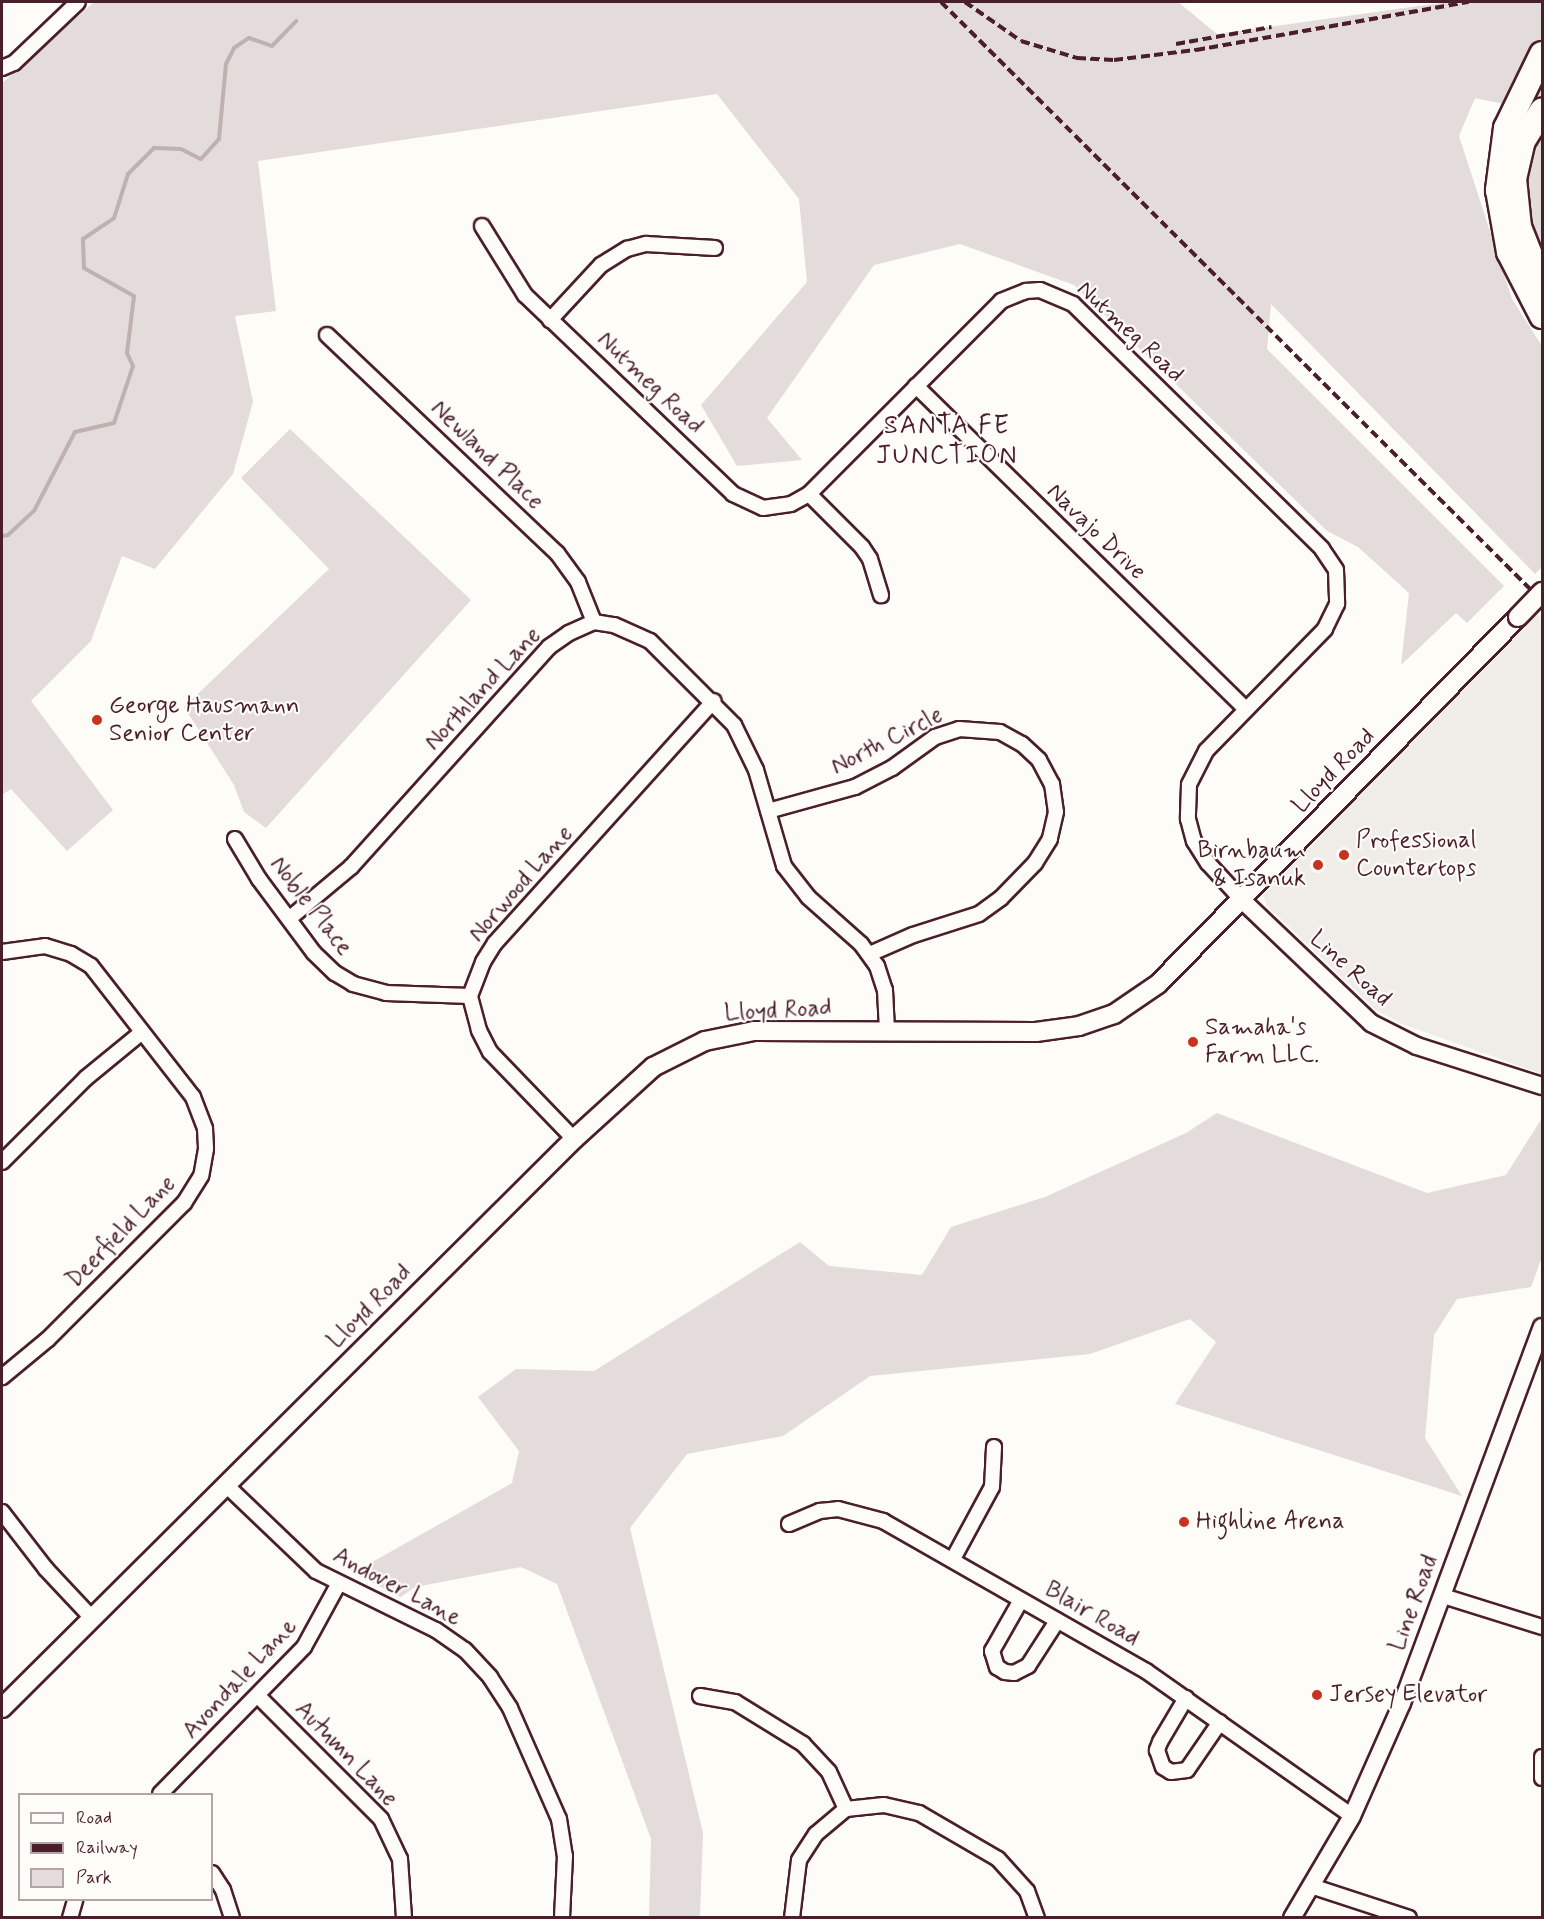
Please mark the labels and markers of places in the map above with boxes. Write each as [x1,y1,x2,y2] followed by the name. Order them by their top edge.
[109,692,299,748] place label: George Hausmann Senior Center
[90,713,104,727] marker: George Hausmann Senior Center
[1356,827,1476,883] place label: Professional Countertops
[1197,837,1306,893] place label: Birnbaum & Isanuk
[1337,848,1351,862] marker: Professional Countertops
[1311,858,1325,872] marker: Birnbaum & Isanuk
[1205,1014,1319,1070] place label: Samaha's Farm LLC.
[1186,1035,1200,1049] marker: Samaha's Farm LLC.
[1196,1508,1347,1536] place label: Highline Arena
[1177,1515,1191,1529] marker: Highline Arena
[1329,1681,1490,1709] place label: Jersey Elevator
[1310,1688,1324,1702] marker: Jersey Elevator

